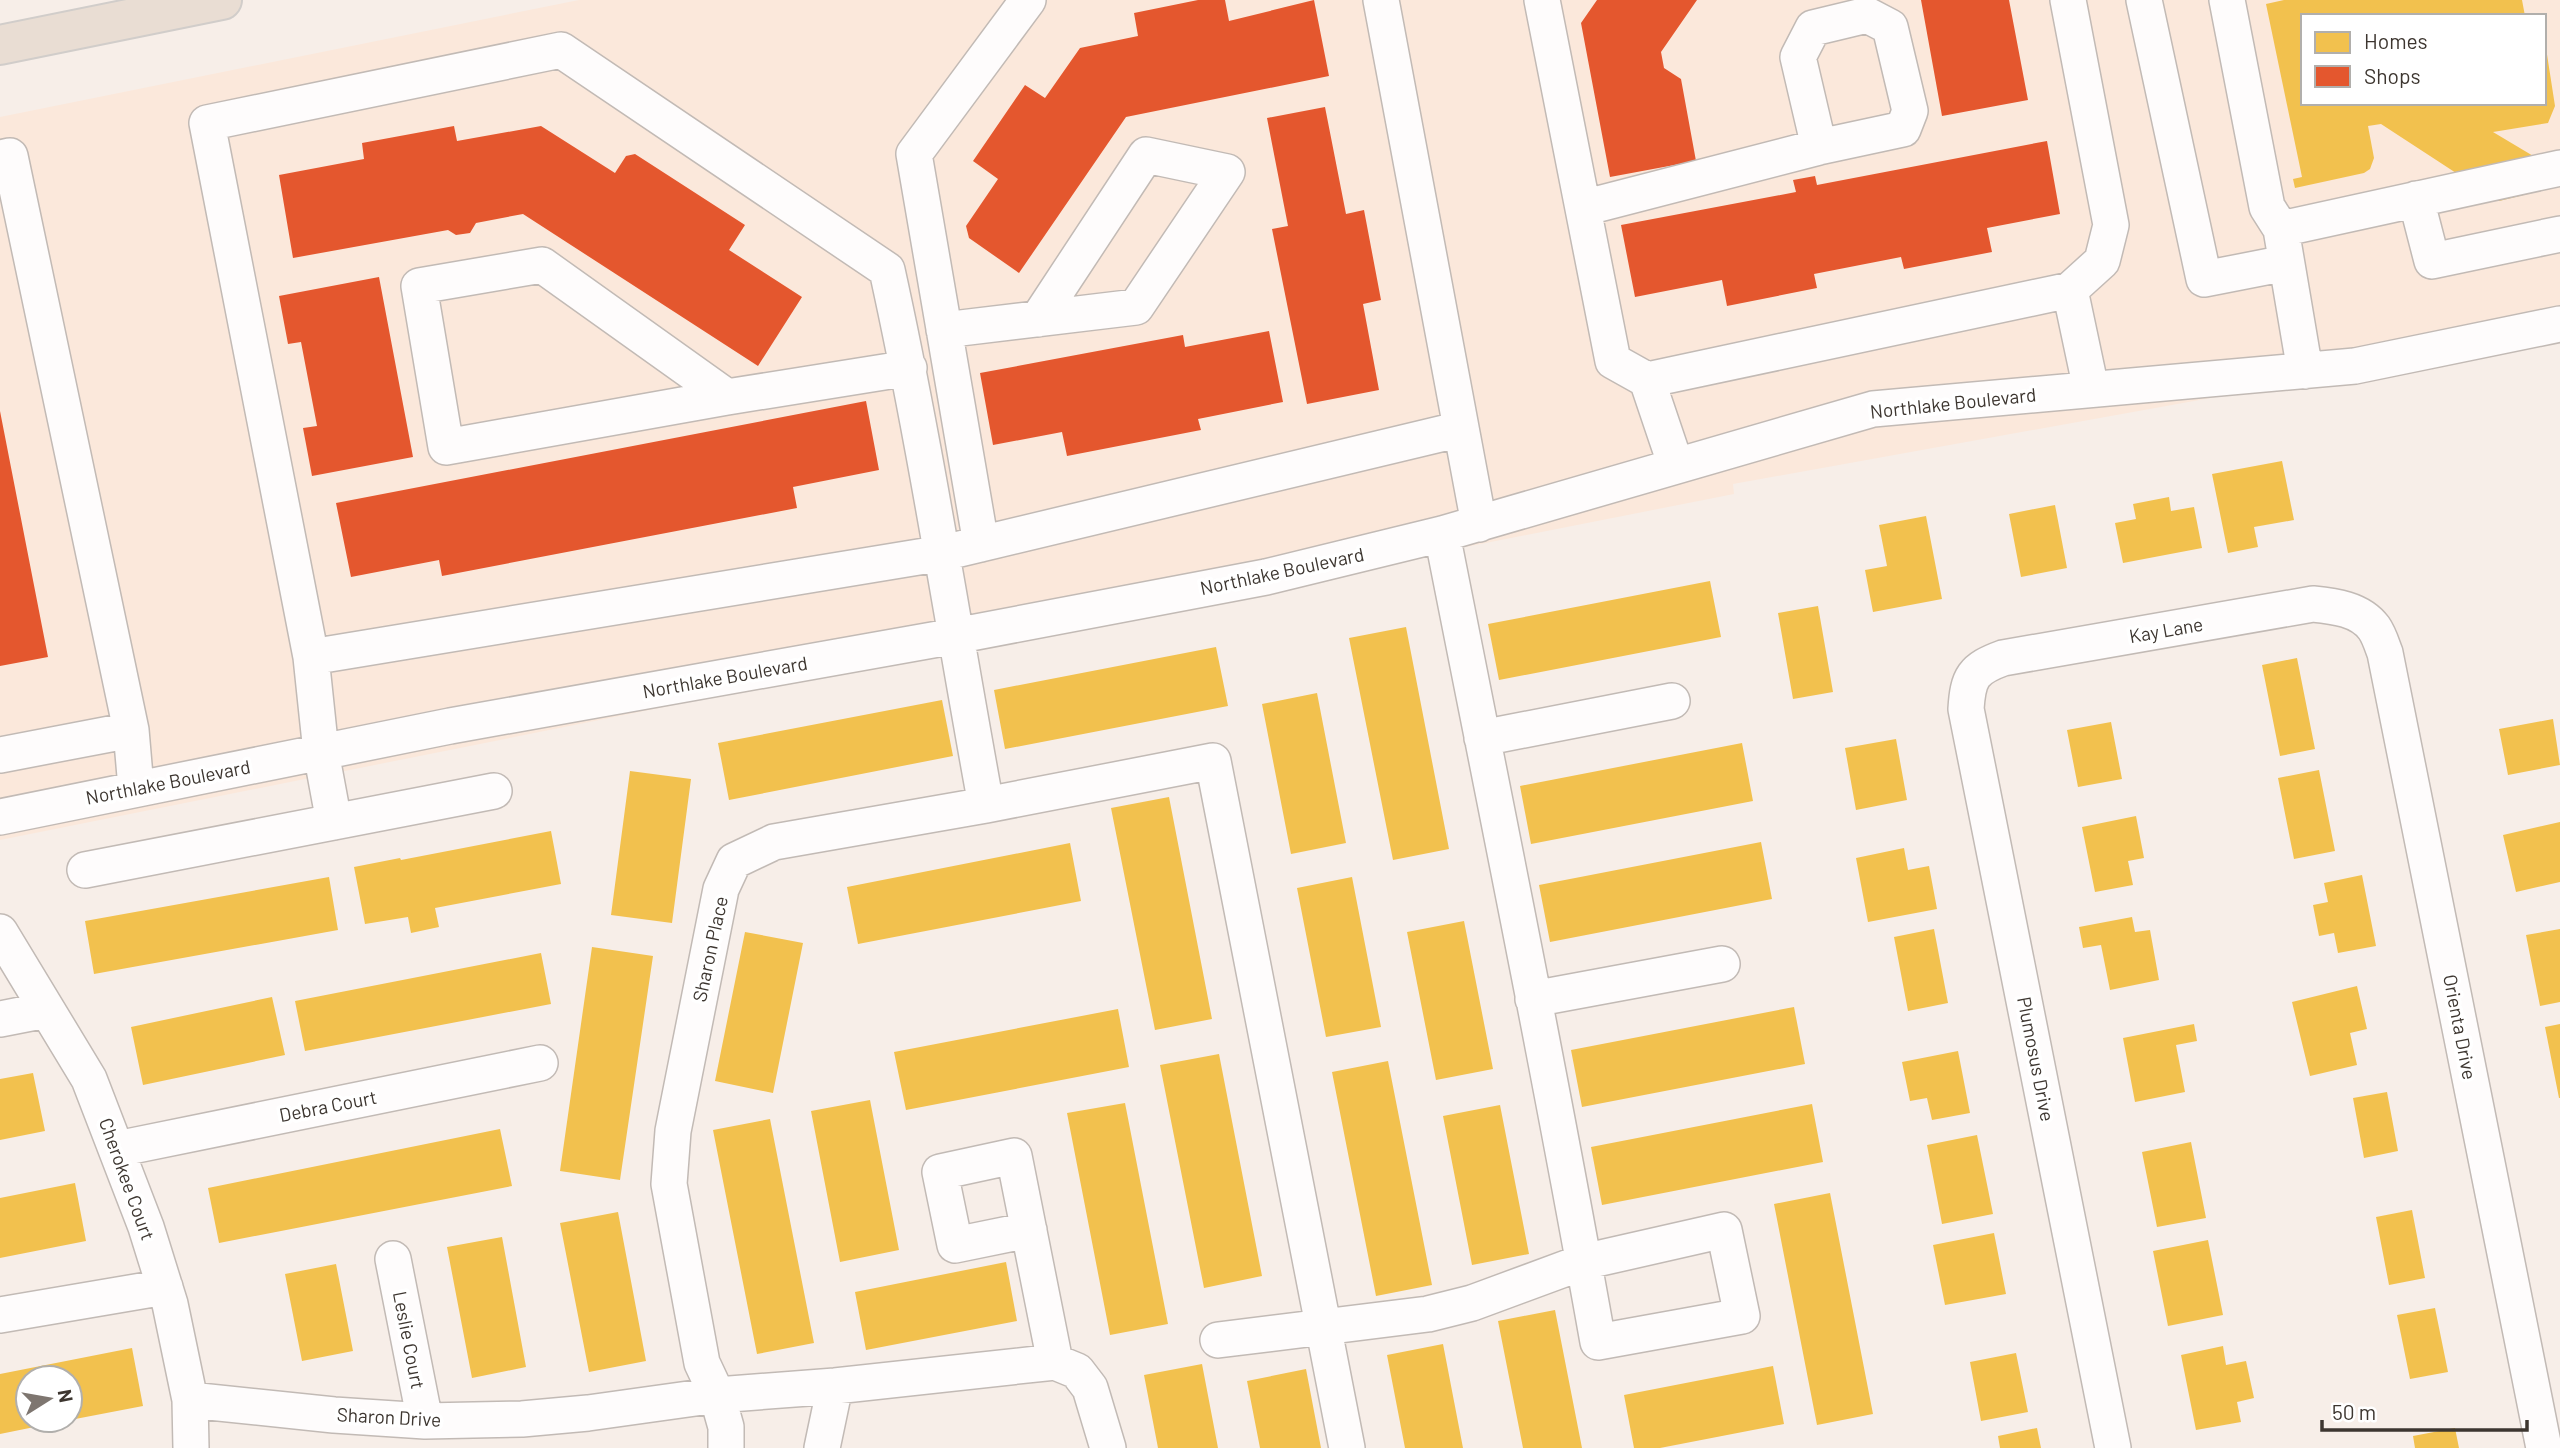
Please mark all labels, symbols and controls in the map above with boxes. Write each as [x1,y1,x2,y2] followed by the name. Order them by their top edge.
[2301,14,2546,105] legend
[2364,28,2428,53] text: Homes
[2364,63,2421,88] text: Shops
[1869,382,2037,423] street label: Northlake Boulevard
[1198,542,1366,599] street label: Northlake Boulevard
[2127,612,2205,647] street label: Kay Lane
[641,651,809,702] street label: Northlake Boulevard
[84,754,252,809] street label: Northlake Boulevard
[687,894,732,1004] street label: Sharon Place
[2439,972,2482,1081] street label: Orienta Drive
[2013,995,2060,1123] street label: Plumosus Drive
[277,1085,379,1126] street label: Debra Court
[95,1115,160,1243] street label: Cherokee Court
[389,1289,430,1391] street label: Leslie Court
[14,1364,84,1434] north arrow
[54,1387,79,1404] text: N
[2322,1388,2527,1432] scale bar
[2332,1399,2376,1424] text: 50 m
[336,1402,442,1431] street label: Sharon Drive

